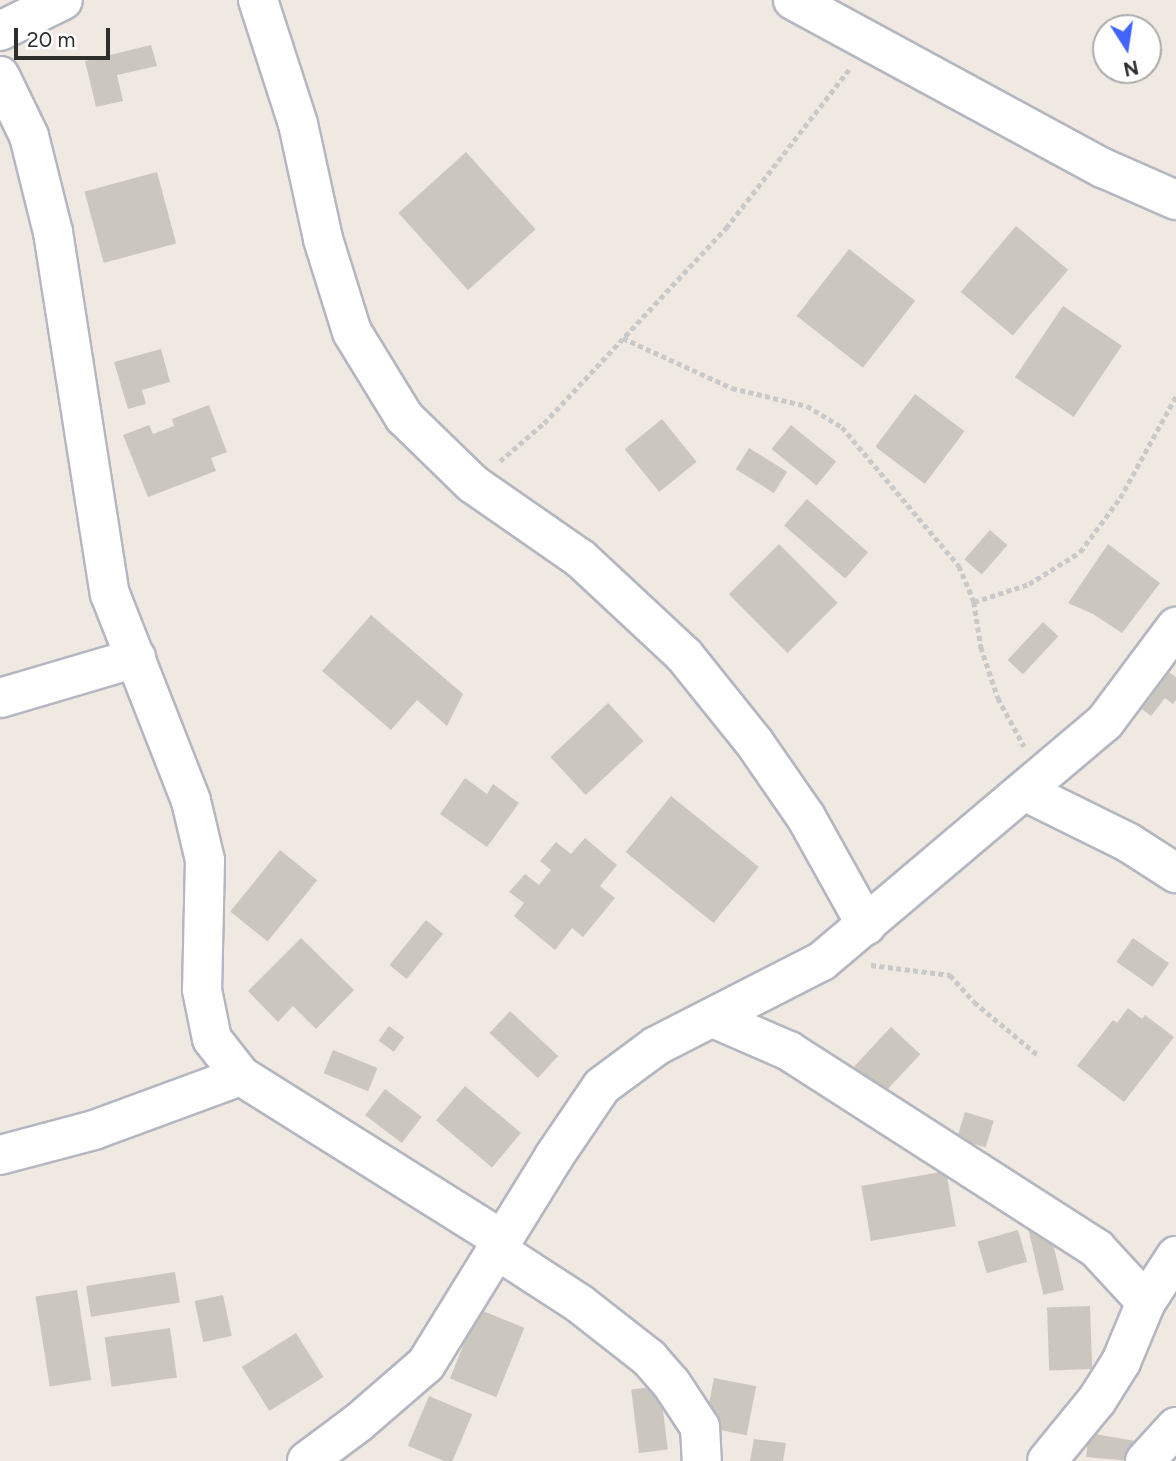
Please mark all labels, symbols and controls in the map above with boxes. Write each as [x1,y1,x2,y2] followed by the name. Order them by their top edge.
[18,14,114,58] scale bar
[1092,14,1162,84] north arrow
[27,27,75,52] text: 20 m
[1121,55,1141,81] text: N

